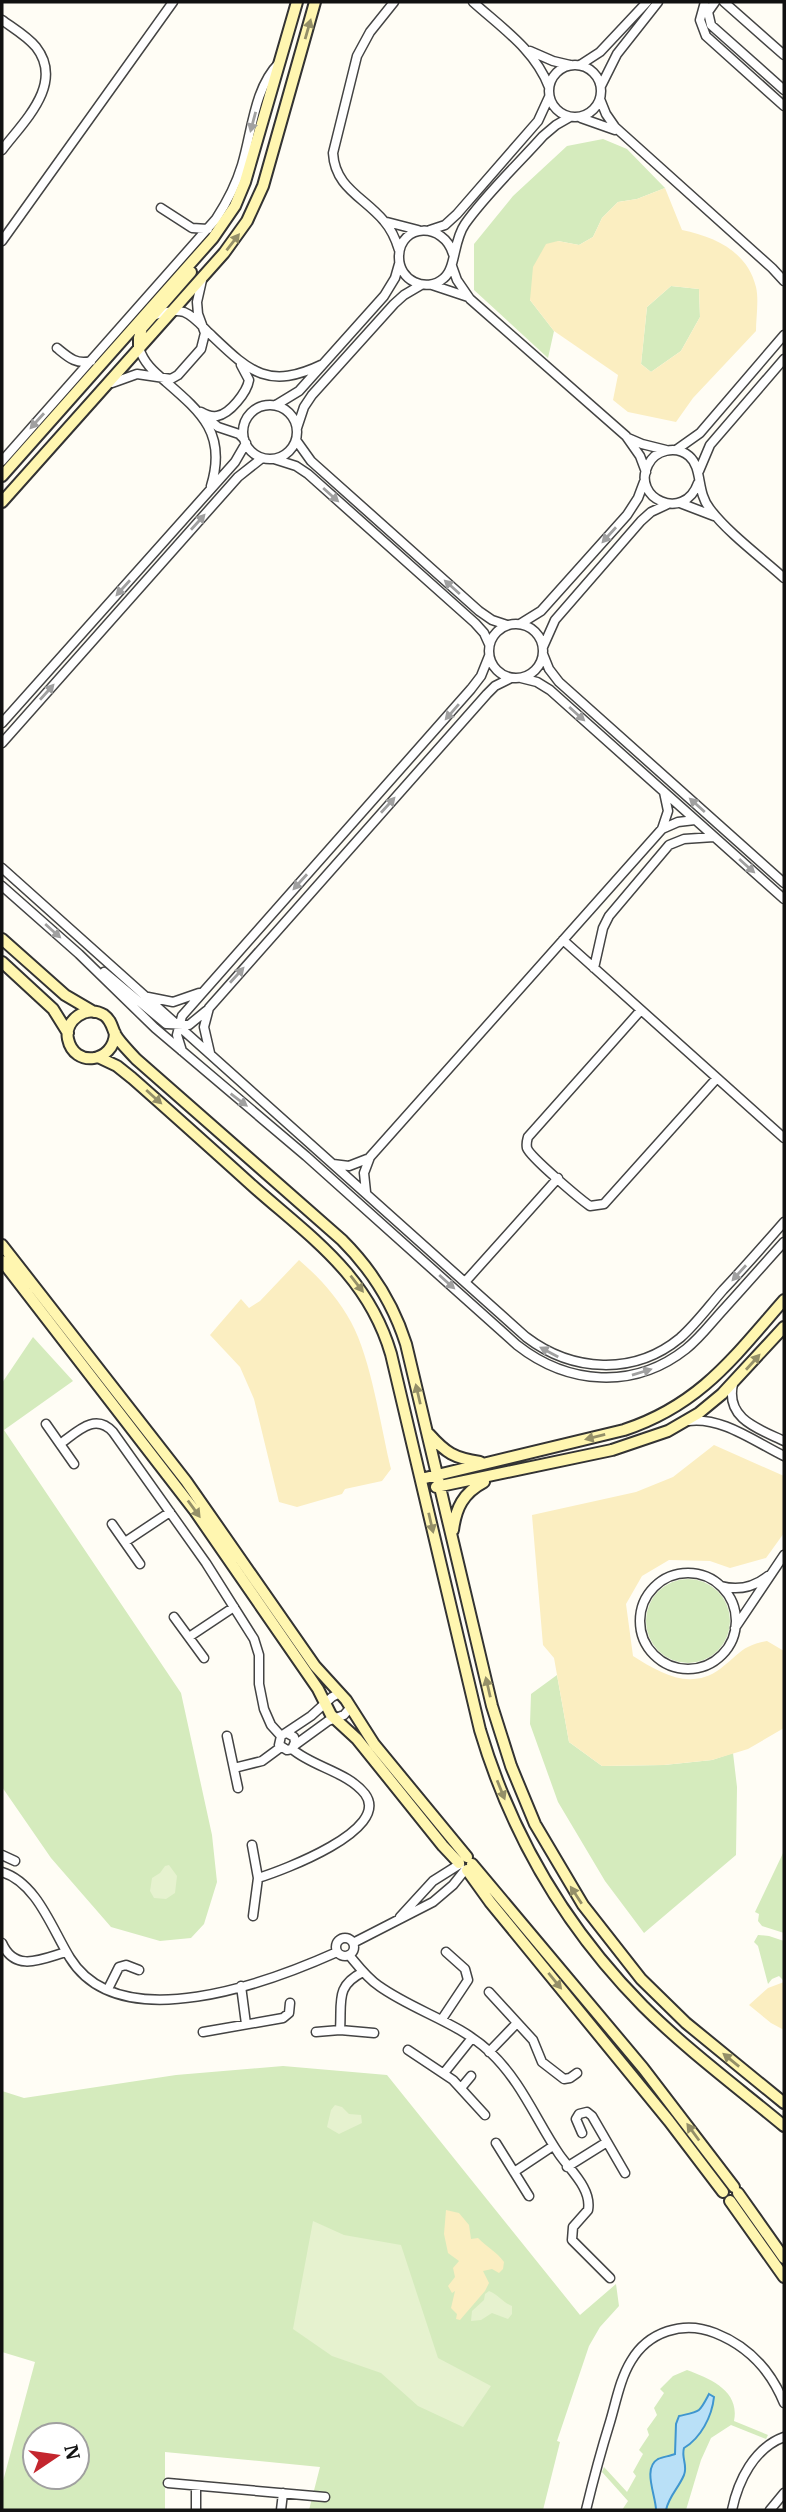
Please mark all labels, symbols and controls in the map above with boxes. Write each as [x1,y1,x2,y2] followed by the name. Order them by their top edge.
[303,18,314,40] one-way arrow
[248,112,258,133] one-way arrow
[225,233,239,251] one-way arrow
[29,412,45,430] one-way arrow
[322,486,339,502] one-way arrow
[190,513,205,530] one-way arrow
[602,527,617,544] one-way arrow
[115,579,131,596] one-way arrow
[444,579,461,595] one-way arrow
[39,683,54,700] one-way arrow
[444,703,460,720] one-way arrow
[568,706,585,722] one-way arrow
[380,796,396,814] one-way arrow
[688,797,706,813] one-way arrow
[738,858,756,874] one-way arrow
[293,873,308,890] one-way arrow
[44,923,62,939] one-way arrow
[229,966,245,984] one-way arrow
[145,1088,162,1104] one-way arrow
[230,1093,248,1108] one-way arrow
[731,1264,747,1282] one-way arrow
[349,1274,364,1292] one-way arrow
[438,1274,455,1290] one-way arrow
[539,1346,559,1357] one-way arrow
[745,1353,761,1371] one-way arrow
[632,1367,653,1377] one-way arrow
[413,1383,424,1405] one-way arrow
[584,1432,606,1443] one-way arrow
[187,1500,201,1518] one-way arrow
[426,1512,437,1534] one-way arrow
[482,1676,493,1698] one-way arrow
[495,1779,506,1800] one-way arrow
[570,1886,583,1905] one-way arrow
[547,1972,562,1990] one-way arrow
[723,2053,740,2068] one-way arrow
[687,2123,701,2141] one-way arrow
[21,2421,91,2491] north arrow
[59,2442,86,2462] text: N

